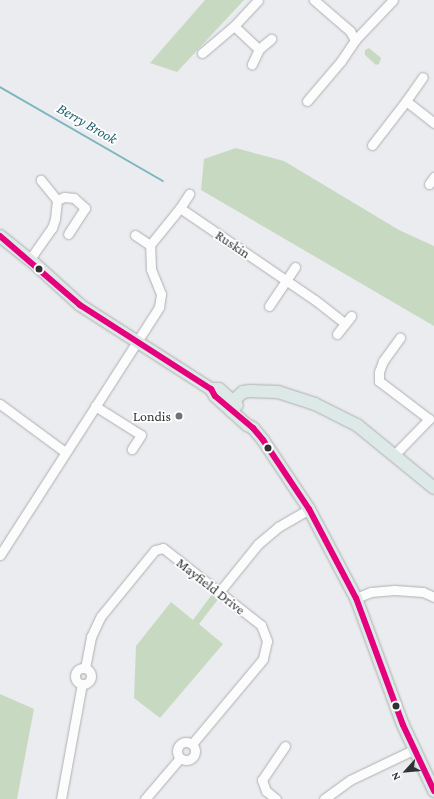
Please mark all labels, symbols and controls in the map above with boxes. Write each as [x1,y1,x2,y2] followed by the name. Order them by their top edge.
[54,100,120,148] water label: Berry Brook
[212,226,254,262] street label: Ruskin
[34,264,44,274] unlabelled marker
[133,408,171,424] place label: Londis
[174,411,184,421] marker: Londis
[263,443,273,453] unlabelled marker
[173,554,249,618] street label: Mayfield Drive
[391,701,401,711] unlabelled marker
[386,751,426,791] north arrow
[388,770,402,783] text: N

